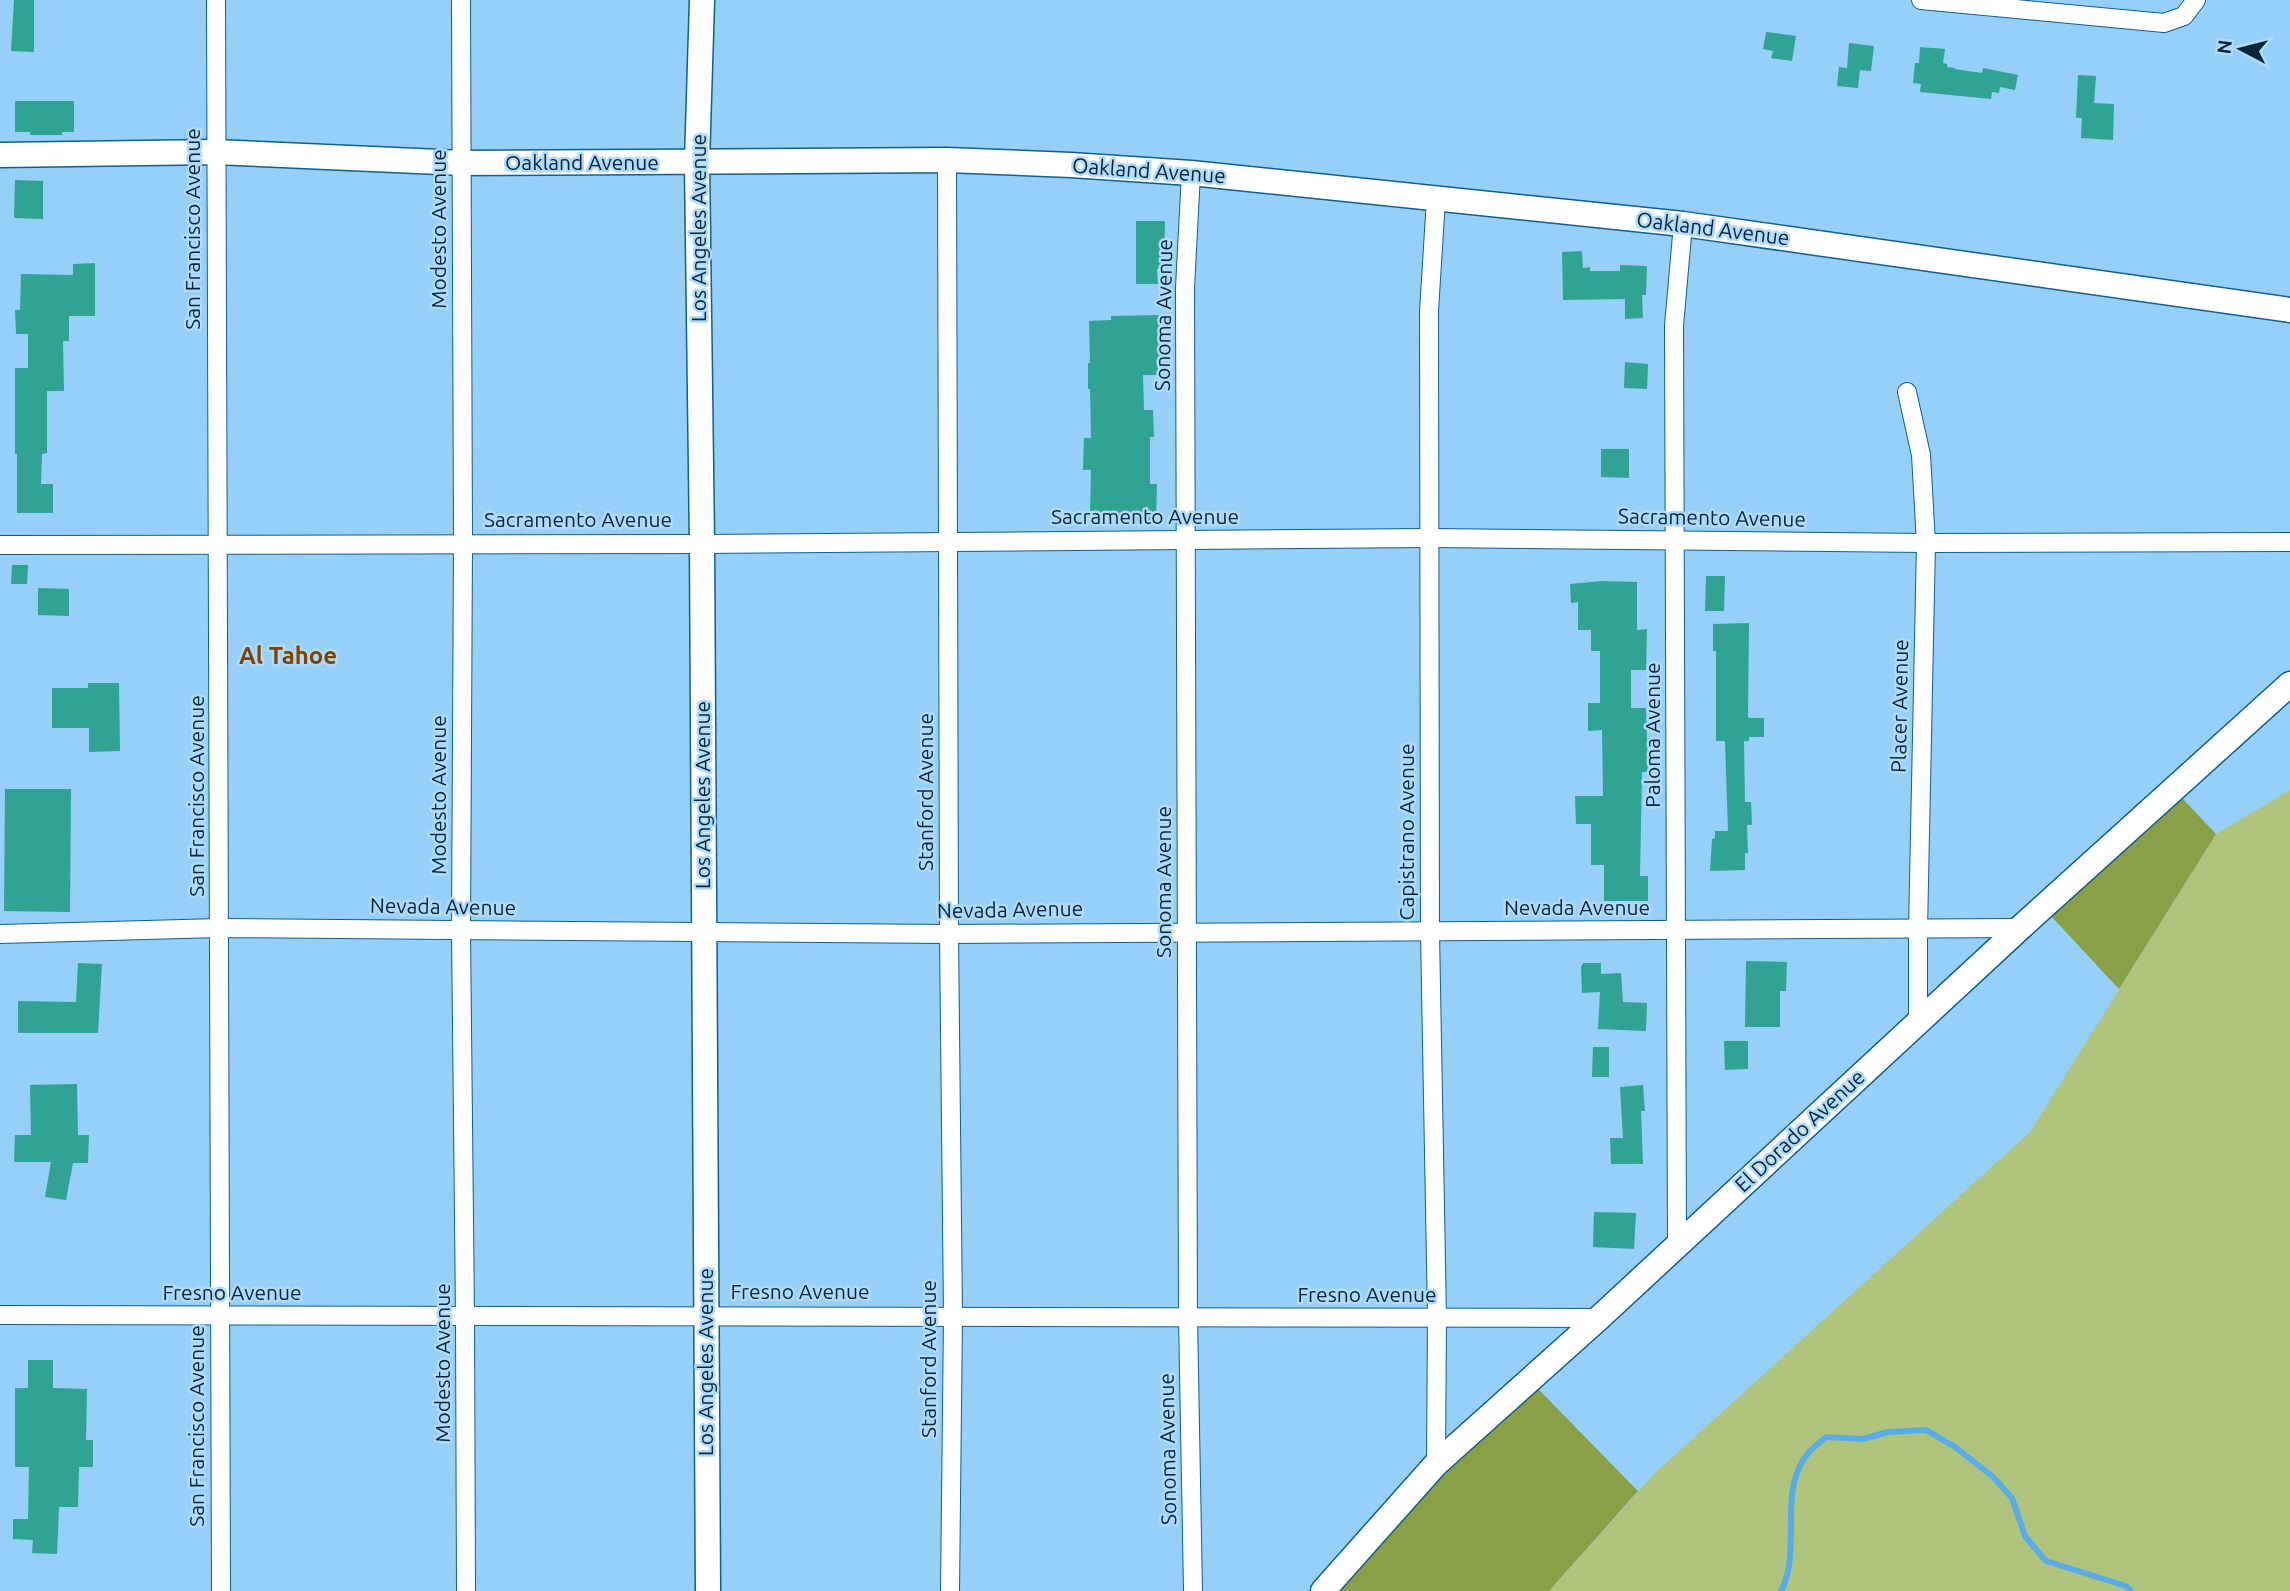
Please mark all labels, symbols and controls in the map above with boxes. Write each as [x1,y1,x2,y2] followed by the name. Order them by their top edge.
[2206,14,2276,84] north arrow
[2212,39,2236,55] text: N
[180,128,204,330] street label: San Francisco Avenue
[686,134,710,322] street label: Los Angeles Avenue
[426,149,450,309] street label: Modesto Avenue
[505,150,659,174] street label: Oakland Avenue
[1071,153,1227,187] street label: Oakland Avenue
[1635,207,1791,249] street label: Oakland Avenue
[1150,239,1176,391] street label: Sonoma Avenue
[1618,503,1806,531] street label: Sacramento Avenue
[1051,504,1239,528] street label: Sacramento Avenue
[484,507,672,531] street label: Sacramento Avenue
[1886,639,1912,773] street label: Placer Avenue
[239,642,337,669] district label: Al Tahoe
[1640,662,1664,808] street label: Paloma Avenue
[184,695,208,897] street label: San Francisco Avenue
[690,701,714,889] street label: Los Angeles Avenue
[913,713,937,871] street label: Stanford Avenue
[426,715,450,875] street label: Modesto Avenue
[1394,743,1418,921] street label: Capistrano Avenue
[1151,806,1175,958] street label: Sonoma Avenue
[370,893,516,919] street label: Nevada Avenue
[1504,895,1650,919] street label: Nevada Avenue
[937,896,1083,922] street label: Nevada Avenue
[1730,1064,1869,1196] street label: El Dorado Avenue
[693,1268,717,1456] street label: Los Angeles Avenue
[730,1279,870,1303] street label: Fresno Avenue
[162,1280,302,1304] street label: Fresno Avenue
[916,1280,940,1438] street label: Stanford Avenue
[1297,1282,1437,1306] street label: Fresno Avenue
[430,1283,454,1443] street label: Modesto Avenue
[184,1325,208,1527] street label: San Francisco Avenue
[1154,1373,1180,1525] street label: Sonoma Avenue

